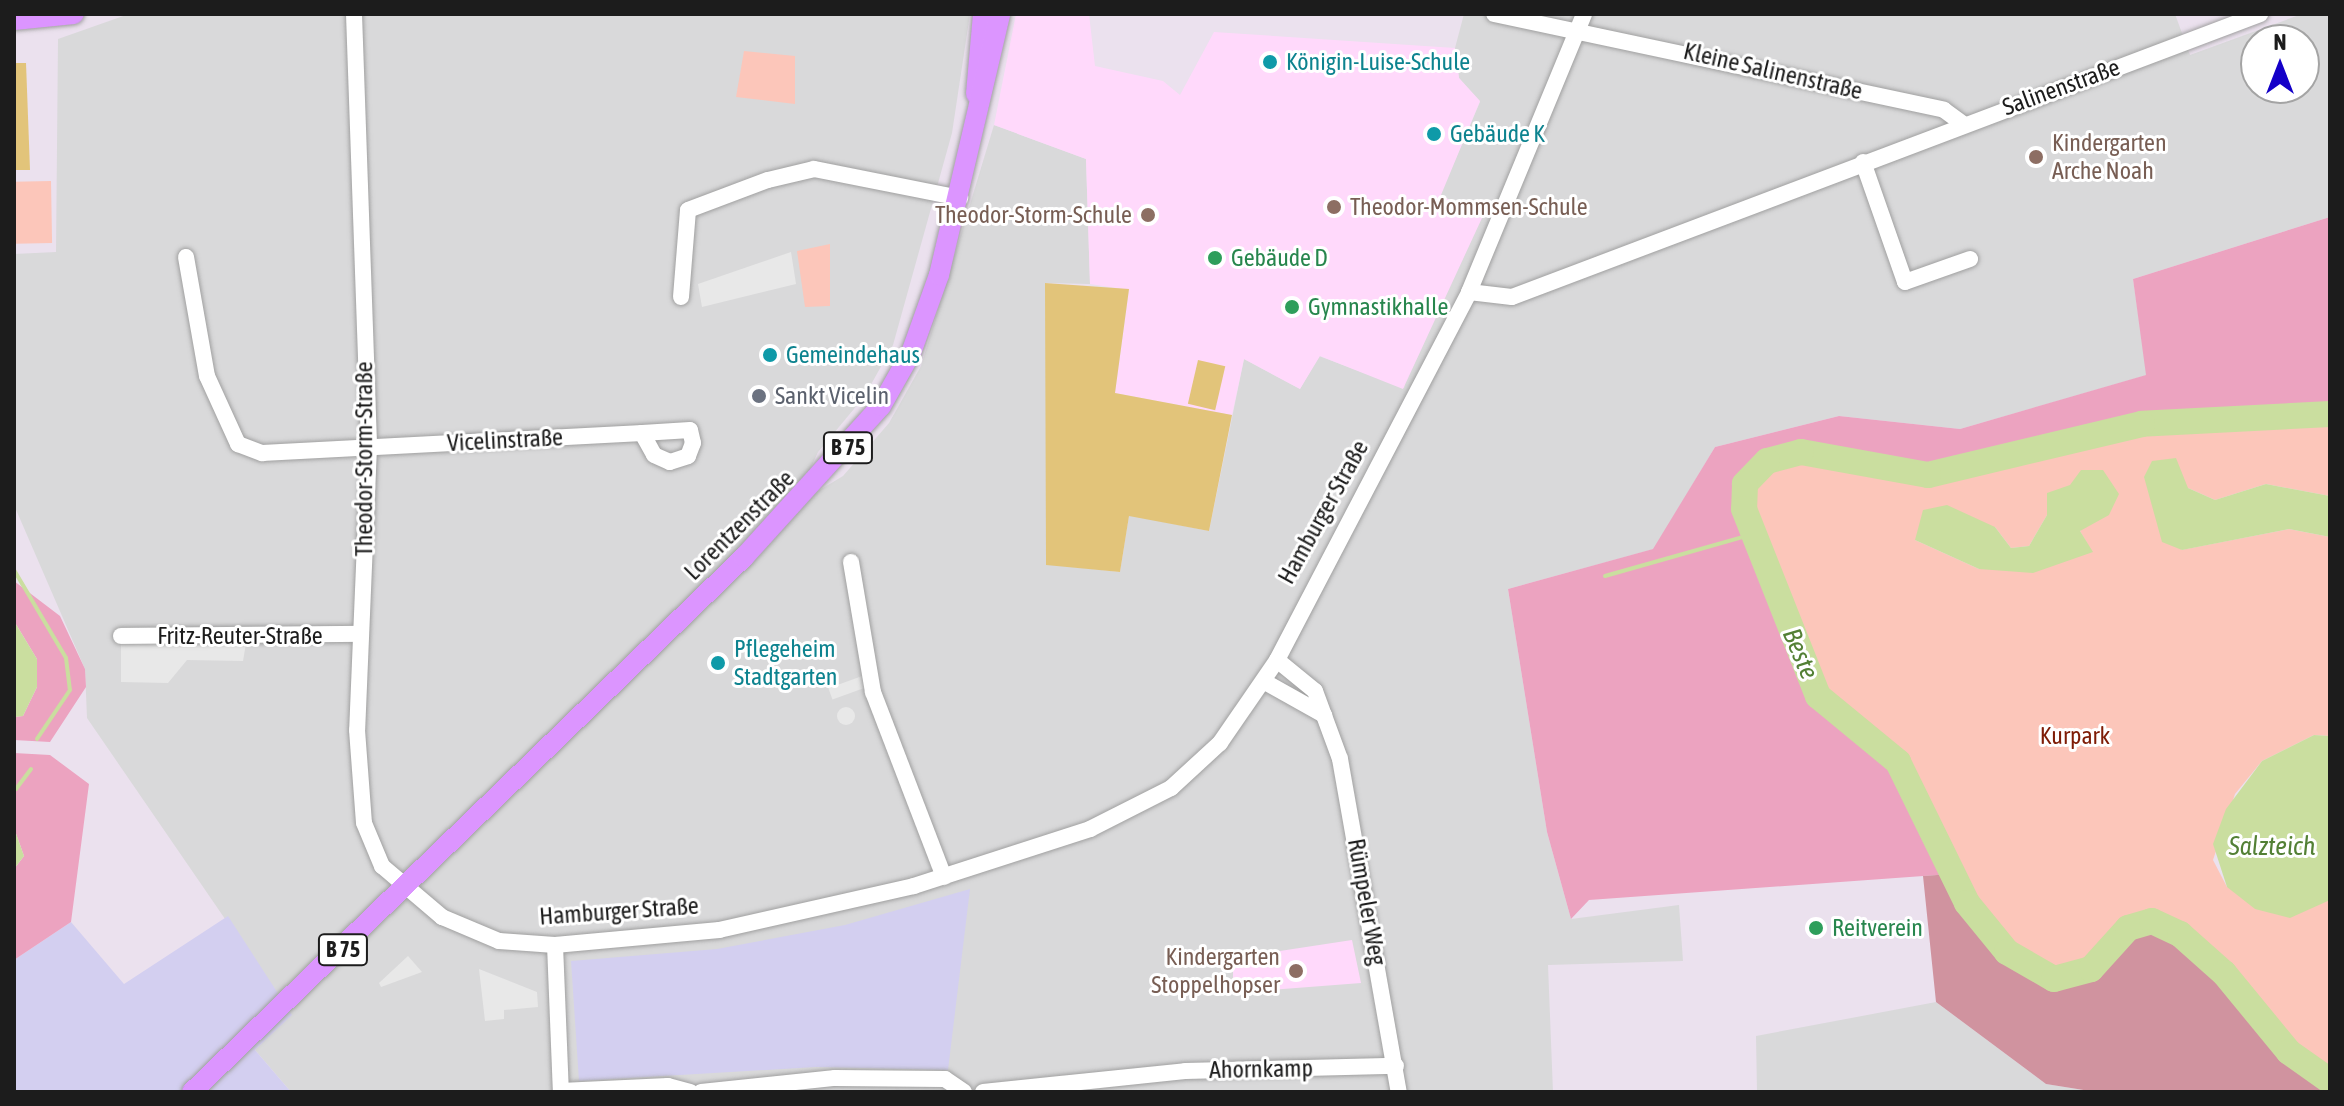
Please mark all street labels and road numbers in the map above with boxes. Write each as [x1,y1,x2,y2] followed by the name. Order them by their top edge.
[1681,36,1865,106] street label: Kleine Salinenstraße
[1998,52,2124,122] street label: Salinenstraße
[350,362,378,556] street label: Theodor-Storm-Straße
[446,423,564,457] street label: Vicelinstraße
[822,430,874,466] road number: B 75
[1272,435,1374,589] street label: Hamburger Straße
[678,464,800,586] street label: Lorentzenstraße
[157,622,323,650] street label: Fritz-Reuter-Straße
[1342,836,1392,968] street label: Rümpeler Weg
[538,891,700,931] street label: Hamburger Straße
[317,932,369,968] road number: B 75
[1209,1054,1313,1084] street label: Ahornkamp

